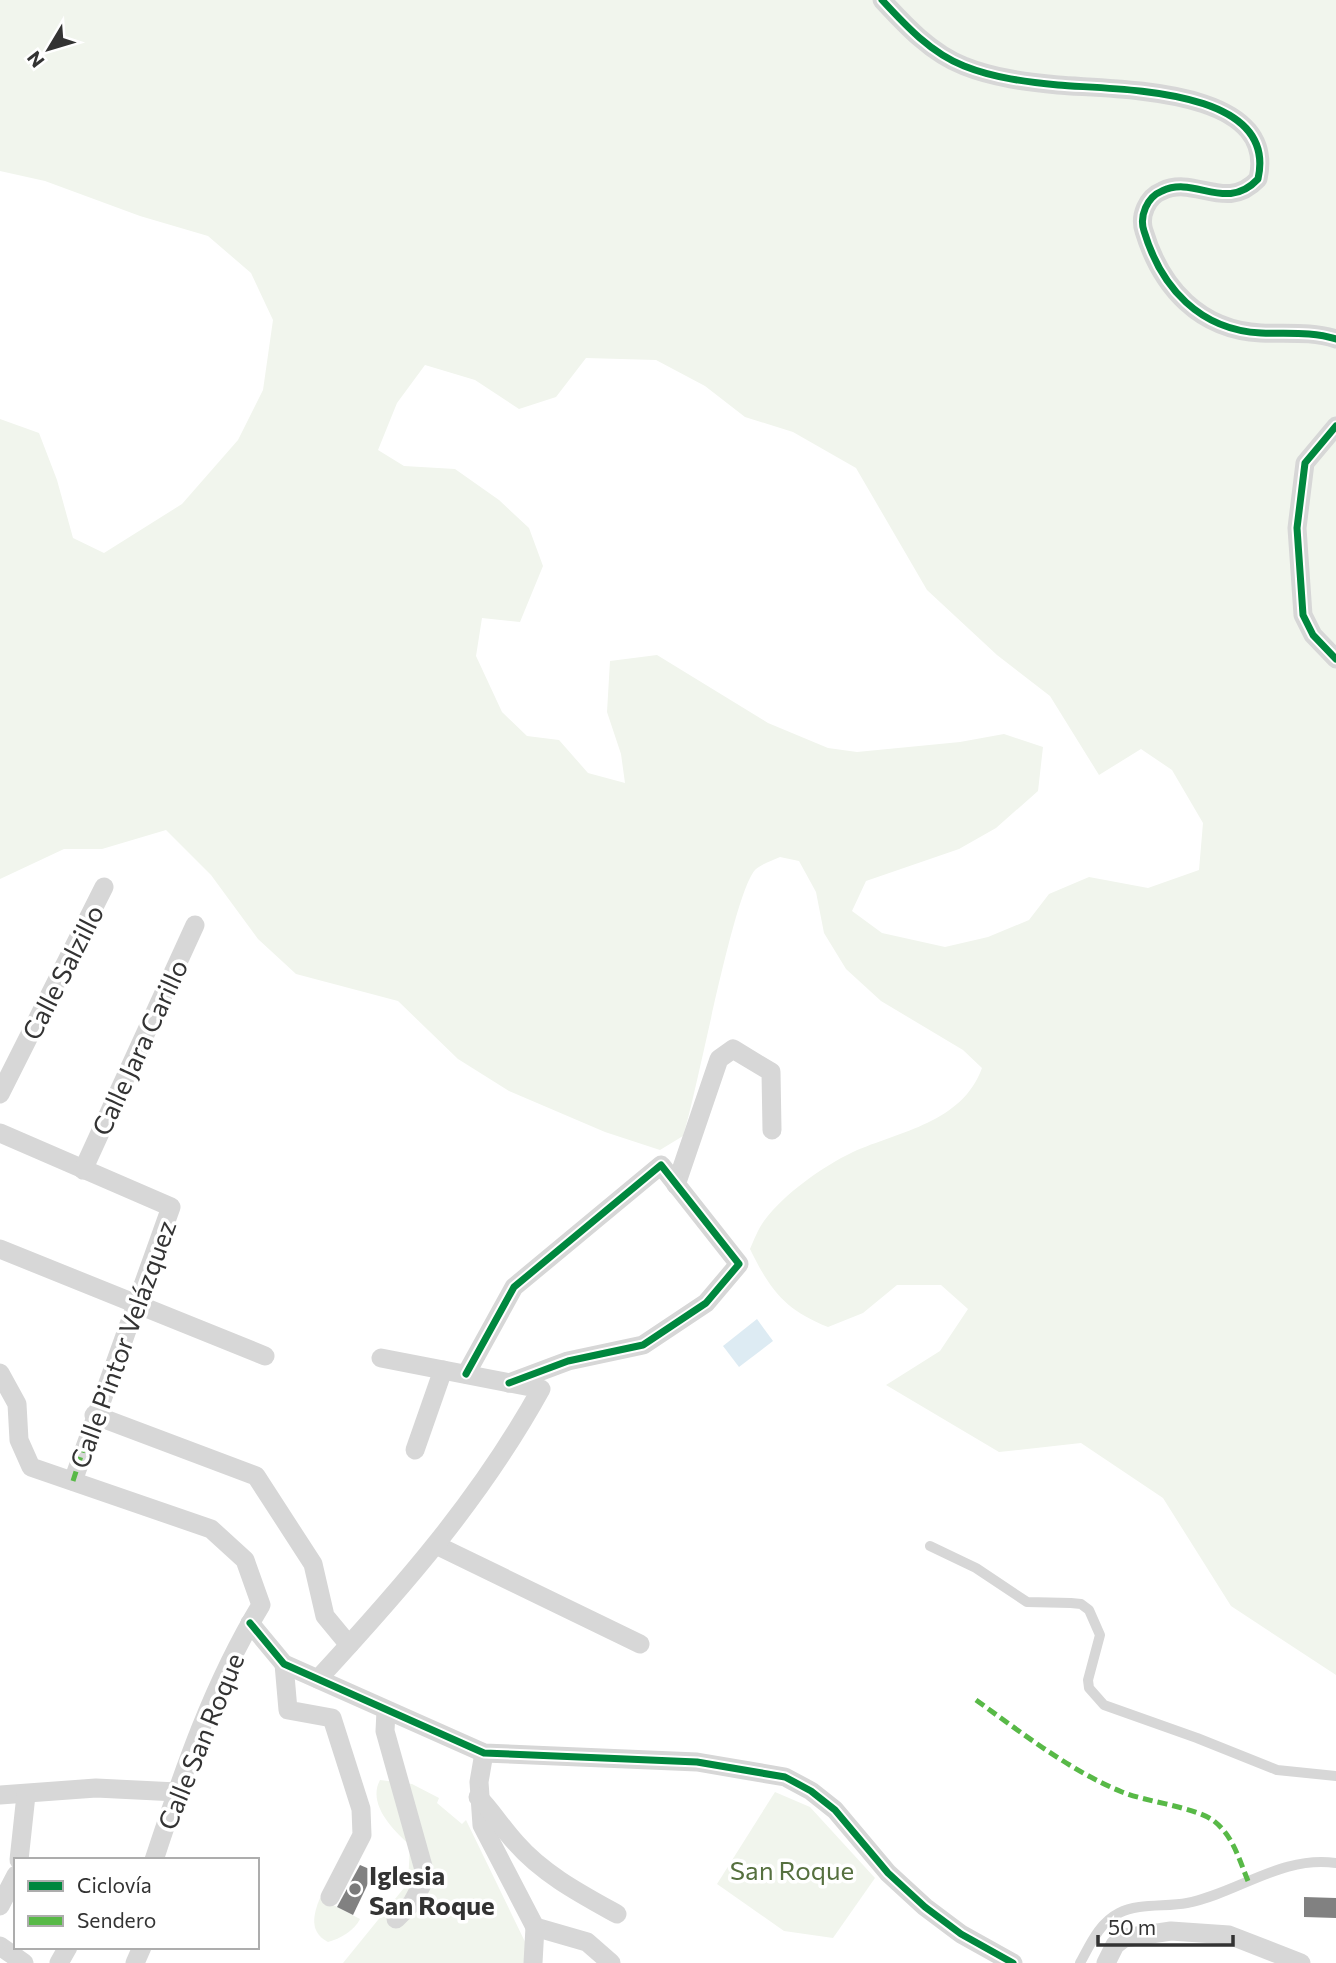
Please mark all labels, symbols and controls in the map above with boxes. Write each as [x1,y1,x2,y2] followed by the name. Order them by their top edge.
[14,14,84,84] north arrow
[22,47,49,72] text: N
[15,899,109,1045] street label: Calle Salzillo
[85,954,193,1140] street label: Calle Jara Carillo
[63,1216,181,1472] street label: Calle Pintor Velázquez
[150,1648,250,1834] street label: Calle San Roque
[730,1854,854,1885] park label: San Roque
[14,1858,259,1949] legend
[369,1859,495,1920] place label: Iglesia San Roque
[77,1872,152,1897] text: Ciclovía
[347,1881,363,1897] marker: Iglesia San Roque
[1098,1904,1233,1948] scale bar
[77,1907,156,1932] text: Sendero
[1108,1914,1156,1939] text: 50 m

